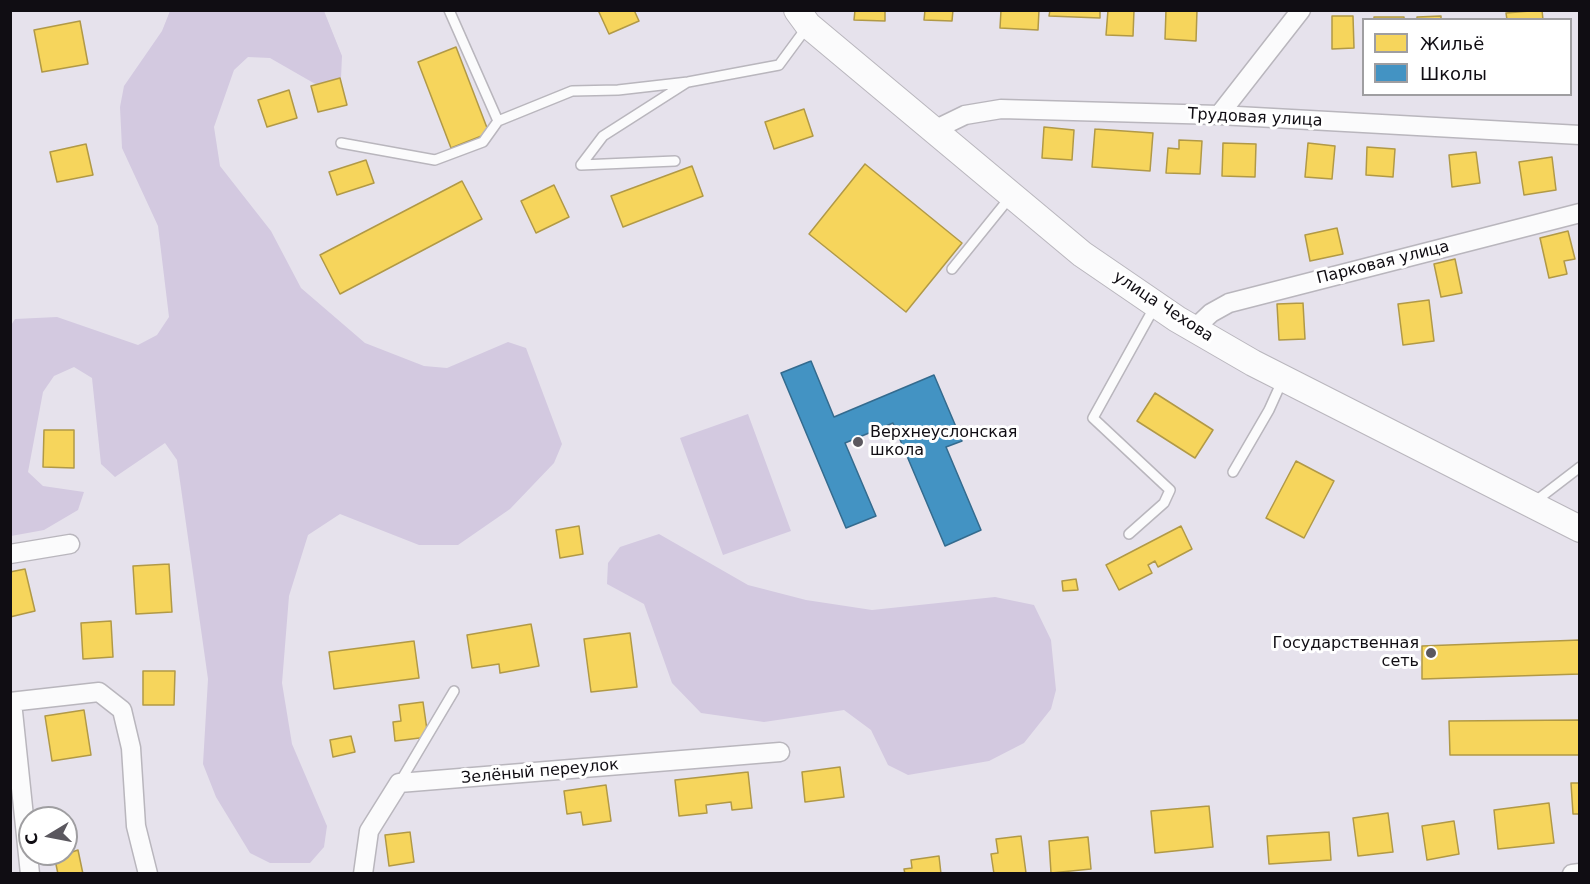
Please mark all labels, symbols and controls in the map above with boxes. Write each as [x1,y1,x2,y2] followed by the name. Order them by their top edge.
[1362,18,1572,96] legend
[1420,33,1484,54] text: Жильё
[1420,63,1487,84] text: Школы
[1187,105,1323,131] street label: Трудовая улица
[1315,237,1451,289] street label: Парковая улица
[1109,268,1217,346] street label: улица Чехова
[870,423,1017,461] place label: Верхнеуслонская школа
[851,435,865,449] marker: Верхнеуслонская школа
[1272,634,1419,672] place label: Государственная сеть
[1424,646,1438,660] marker: Государственная сеть
[460,756,620,788] street label: Зелёный переулок
[18,806,78,866] north arrow
[21,831,42,846] text: С

